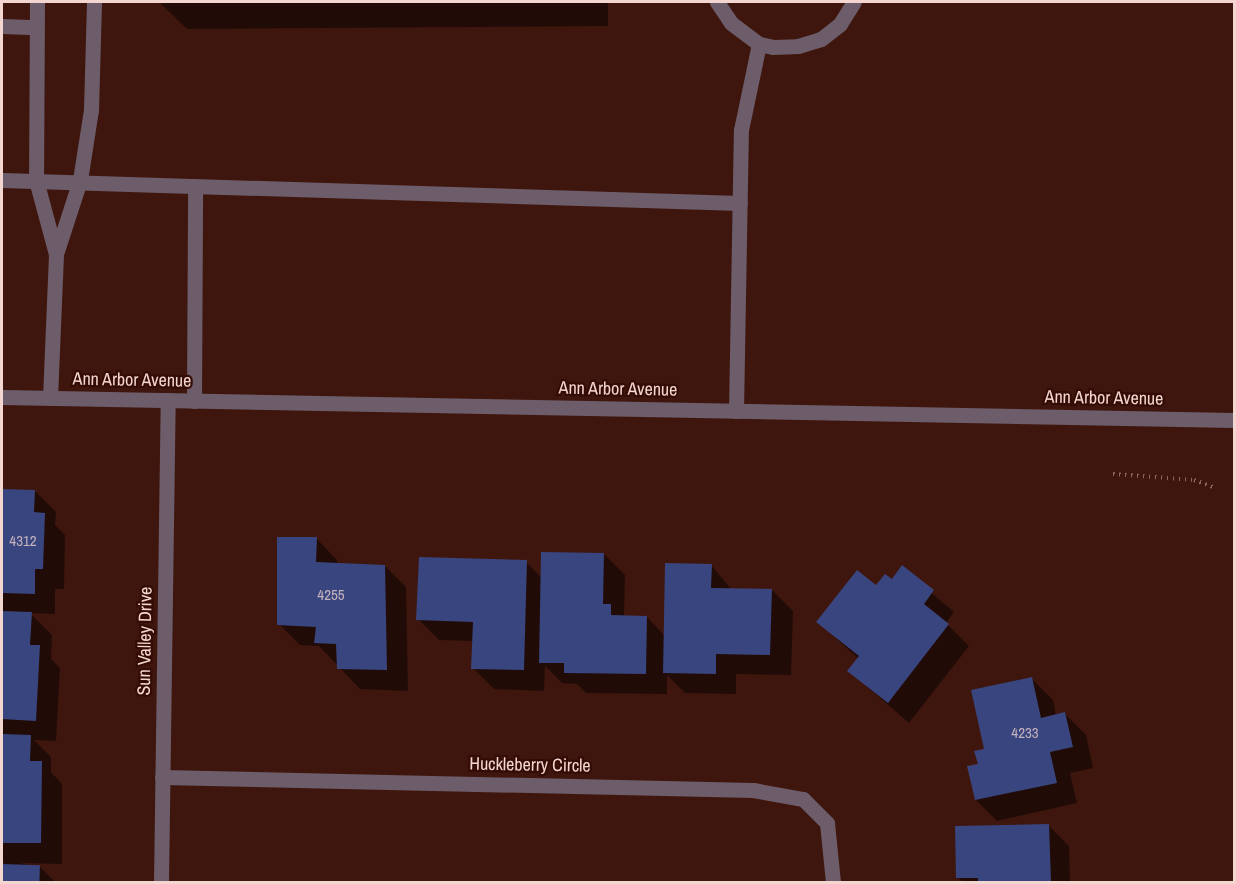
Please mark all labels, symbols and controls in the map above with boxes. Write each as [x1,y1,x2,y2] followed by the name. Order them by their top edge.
[72,368,192,392] street label: Ann Arbor Avenue
[558,377,678,401] street label: Ann Arbor Avenue
[1044,386,1164,410] street label: Ann Arbor Avenue
[9,532,37,550] house number: 4312
[133,586,157,696] street label: Sun Valley Drive
[317,586,345,604] house number: 4255
[1011,724,1039,742] house number: 4233
[469,753,591,777] street label: Huckleberry Circle

